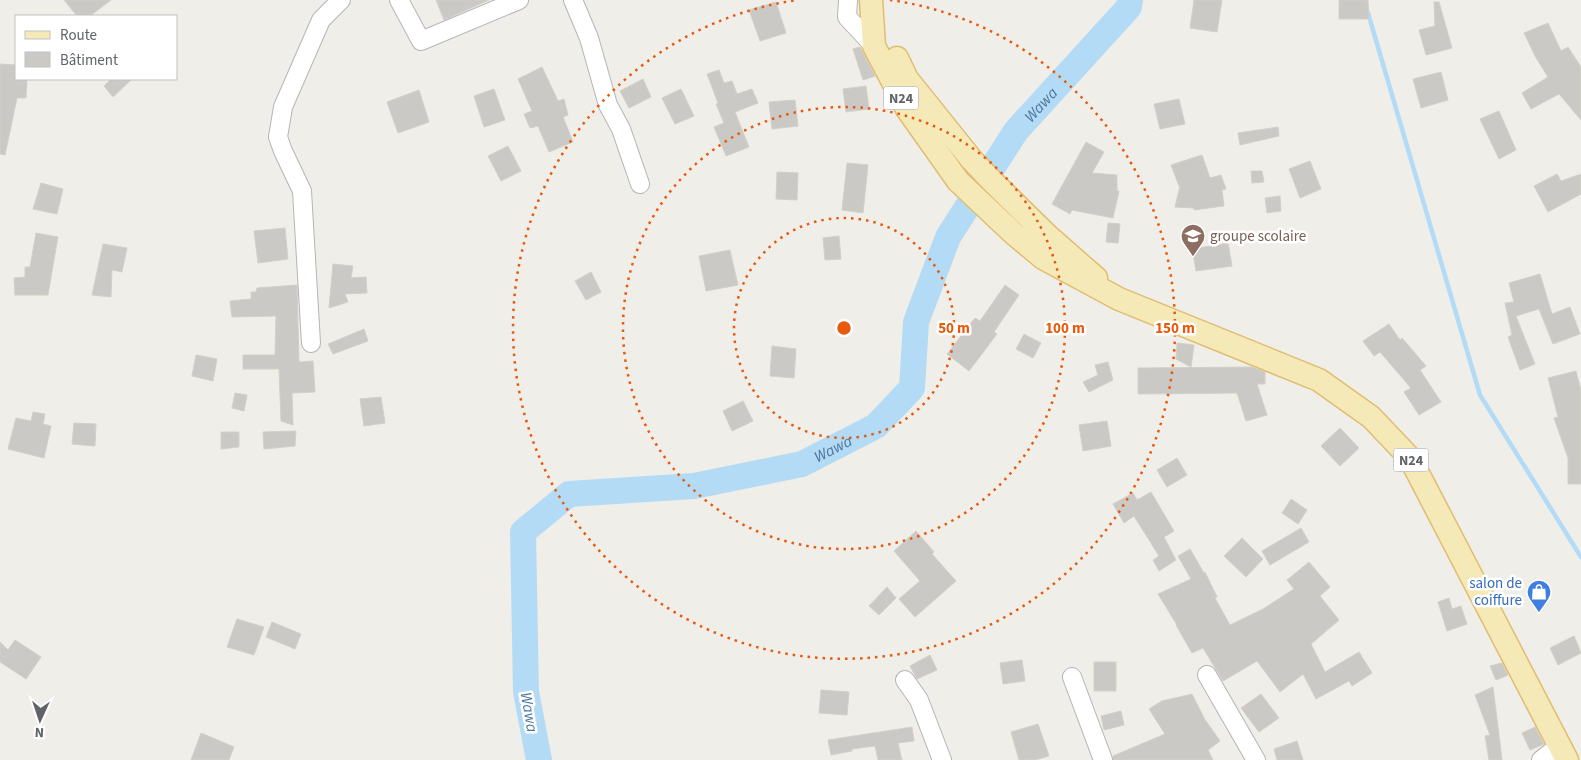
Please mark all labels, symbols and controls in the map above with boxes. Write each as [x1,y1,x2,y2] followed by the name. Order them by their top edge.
[15,15,178,80] legend
[60,25,97,46] text: Route
[60,50,118,71] text: Bâtiment
[1019,82,1063,127] water label: Wawa
[884,86,918,110] road number: N24
[1180,223,1206,257] school or university icon: groupe scolaire
[1210,226,1306,247] place label: groupe scolaire
[938,318,970,339] text: 50 m
[1045,318,1085,339] text: 100 m
[1155,318,1195,339] text: 150 m
[835,319,853,337] centre of rings
[810,430,857,468] water label: Wawa
[1394,448,1428,472] road number: N24
[1469,573,1522,611] place label: salon de coiffure
[1526,579,1552,613] shop icon: salon de coiffure
[515,690,543,734] water label: Wawa
[15,695,65,745] north arrow
[34,722,45,742] text: N

